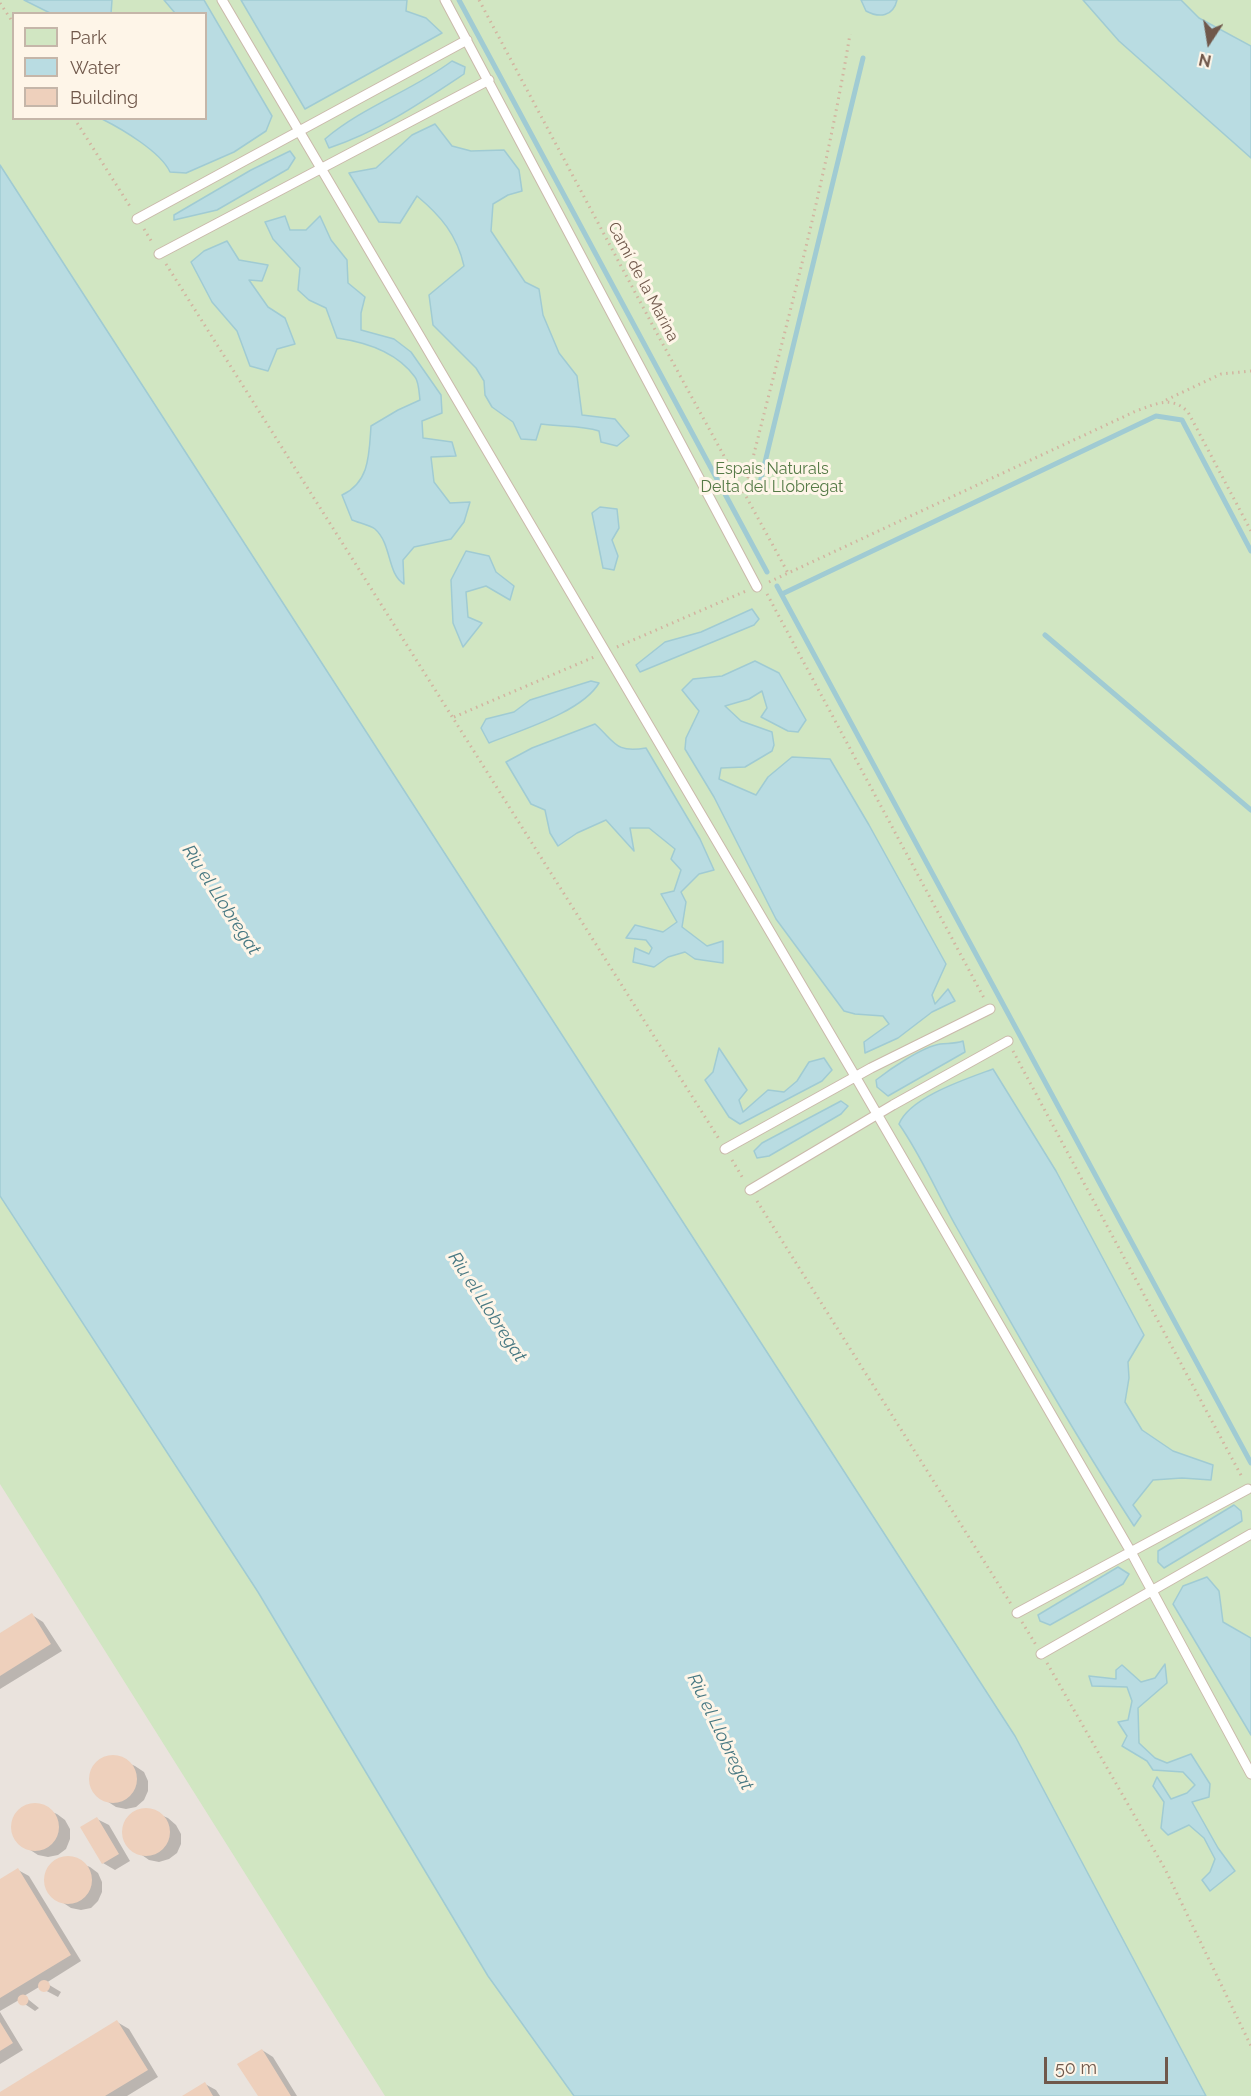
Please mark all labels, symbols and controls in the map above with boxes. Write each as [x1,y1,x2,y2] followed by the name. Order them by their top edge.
[12,12,207,120] legend
[1179,12,1239,72] north arrow
[70,27,107,48] text: Park
[1197,50,1213,71] text: N
[70,57,120,78] text: Water
[70,87,138,108] text: Building
[603,219,683,345] street label: Camí de la Marina
[701,459,843,497] park label: Espais Naturals Delta del Llobregat
[177,841,265,959] water label: Riu el Llobregat
[443,1248,531,1366] water label: Riu el Llobregat
[682,1670,758,1794] water label: Riu el Llobregat
[1047,2045,1172,2083] scale bar
[1055,2057,1097,2078] text: 50 m

